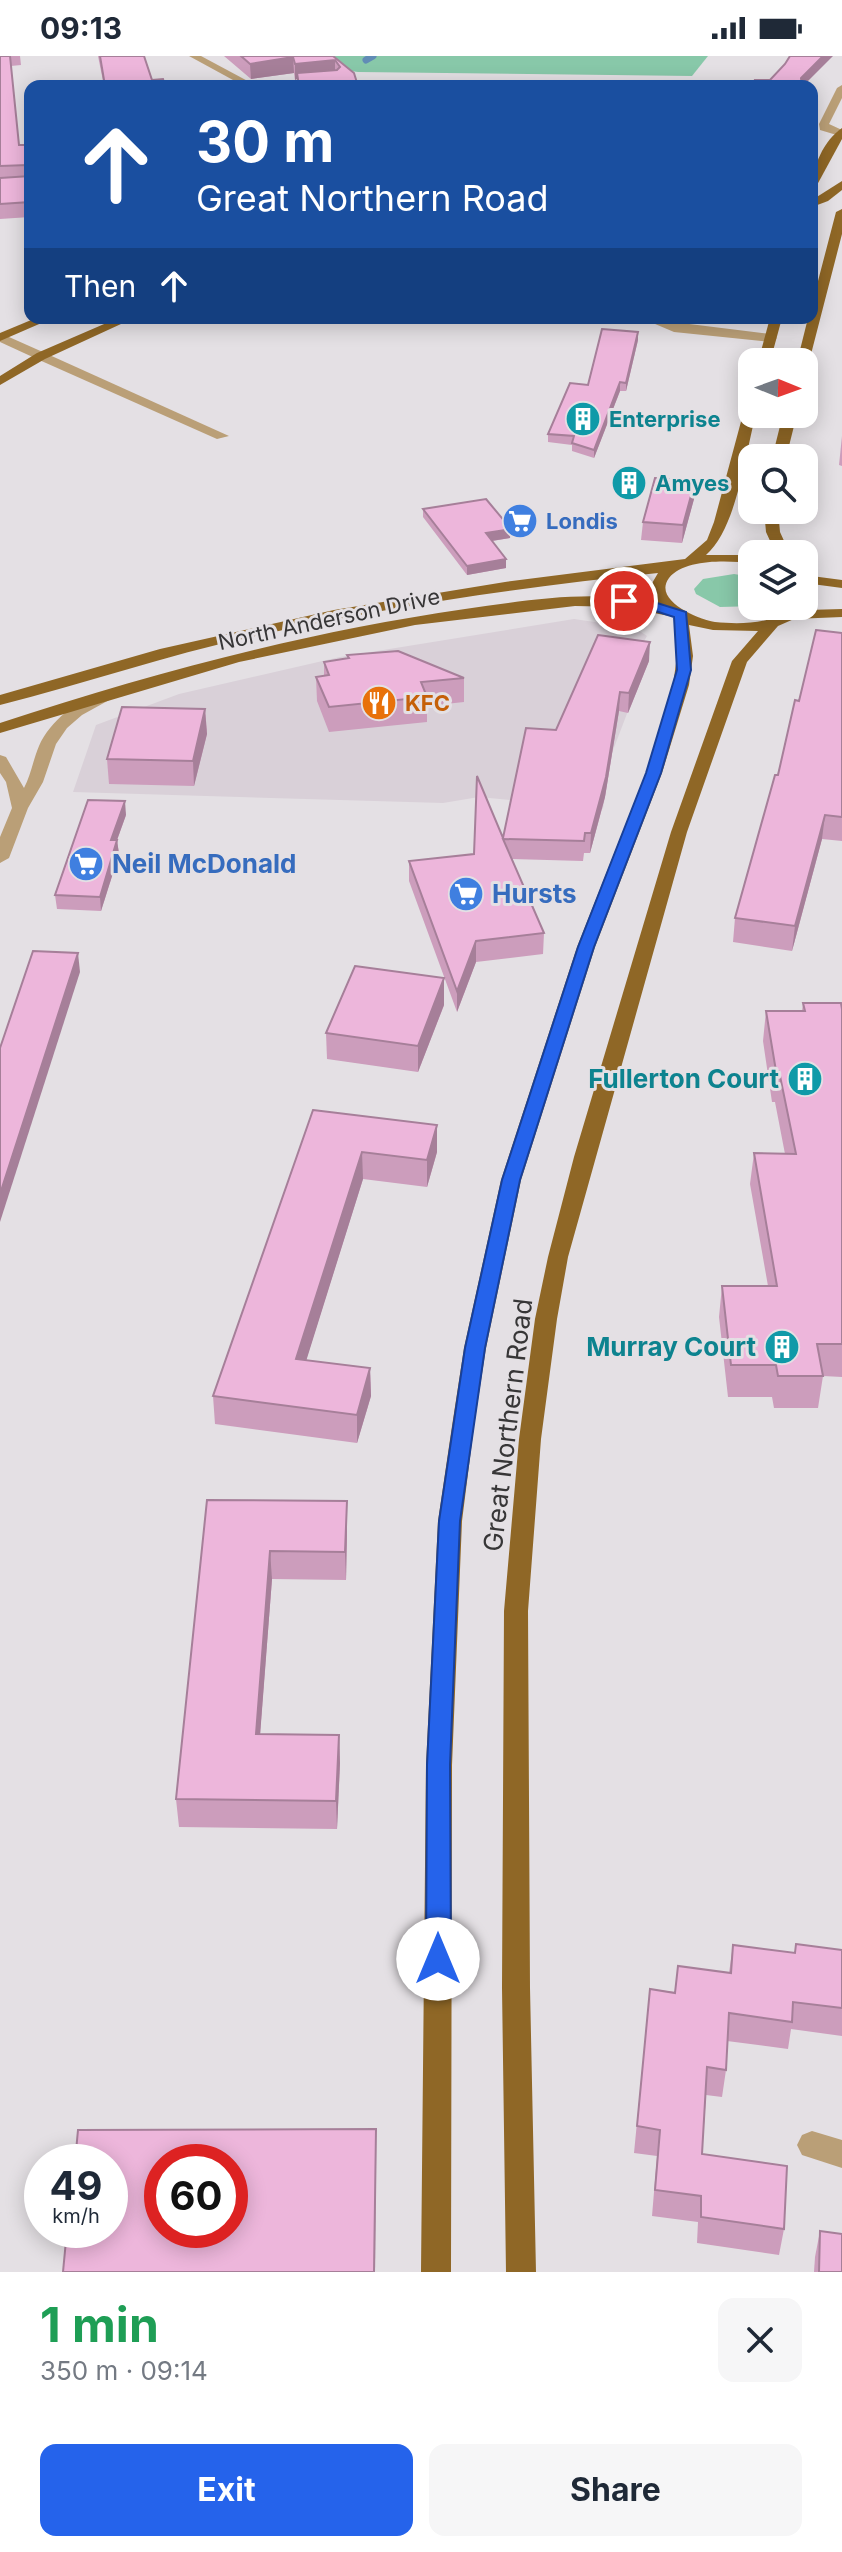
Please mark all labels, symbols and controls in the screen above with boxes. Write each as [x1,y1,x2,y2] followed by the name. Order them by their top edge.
[40,10,122,46] text: 09:13
[196,108,334,176] text: 30 m
[64,112,168,216] icon: ahead
[196,176,549,220] text: Great Northern Road
[152,264,196,308] icon: ahead
[64,268,136,304] text: Then
[738,348,818,428] north arrow
[738,348,818,620] map controls
[564,400,602,438] building icon: Enterprise
[609,406,721,432] place label: Enterprise
[738,444,818,524] button: search
[610,464,648,502] building icon: Amyes
[655,470,729,496] place label: Amyes
[501,502,539,540] supermarket icon: Londis
[546,508,618,534] place label: Londis
[738,540,818,620] button: layers
[590,567,658,635] pin
[602,579,646,623] icon: arrive
[216,583,442,655] street label: North Anderson Drive
[360,684,398,722] restaurant icon: KFC
[405,690,450,716] place label: KFC
[67,845,105,883] supermarket icon: Neil McDonald
[112,848,297,879] place label: Neil McDonald
[447,875,485,913] supermarket icon: Hursts
[492,878,577,909] place label: Hursts
[786,1060,824,1098] building icon: Fullerton Court
[588,1063,779,1094] place label: Fullerton Court
[477,1297,538,1553] street label: Great Northern Road
[763,1328,801,1366] building icon: Murray Court
[586,1331,756,1362] place label: Murray Court
[396,1917,480,2001] position arrow
[144,2144,248,2248] speed limit sign: 60
[49,2161,103,2210] text: 49
[52,2204,100,2228] text: km/h
[40,2295,159,2354] text: 1 min
[718,2298,802,2382] button: close
[40,2355,208,2386] text: 350 m · 09:14
[40,2444,413,2536] button: Exit
[429,2444,802,2536] button: Share

